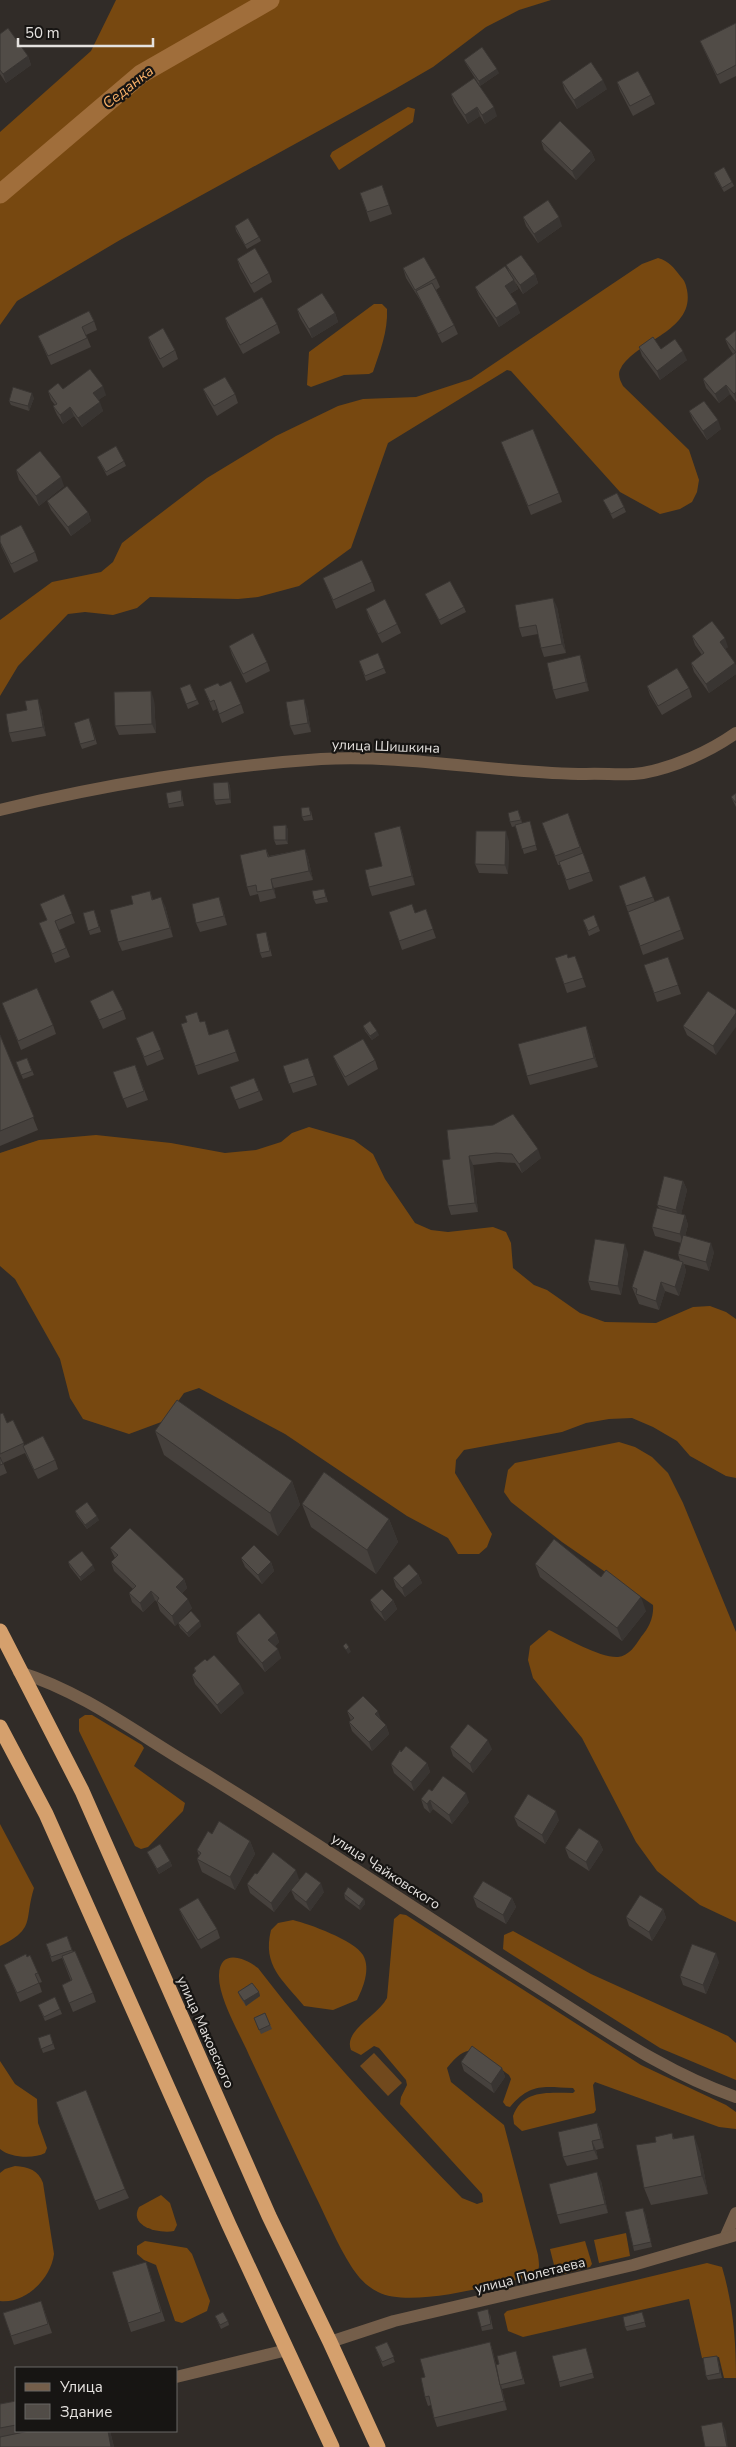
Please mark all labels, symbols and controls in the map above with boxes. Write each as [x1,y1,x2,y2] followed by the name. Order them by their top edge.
[18,15,152,47] scale bar
[25,23,60,43] text: 50 m
[98,61,158,113] water label: Седанка
[332,735,440,758] street label: улица Шишкина
[327,1829,444,1914] street label: улица Чайковского
[172,1973,239,2091] street label: улица Маковского
[473,2253,587,2298] street label: улица Полетаева
[15,2367,178,2432] legend
[59,2377,103,2397] text: Улица
[60,2402,112,2422] text: Здание

